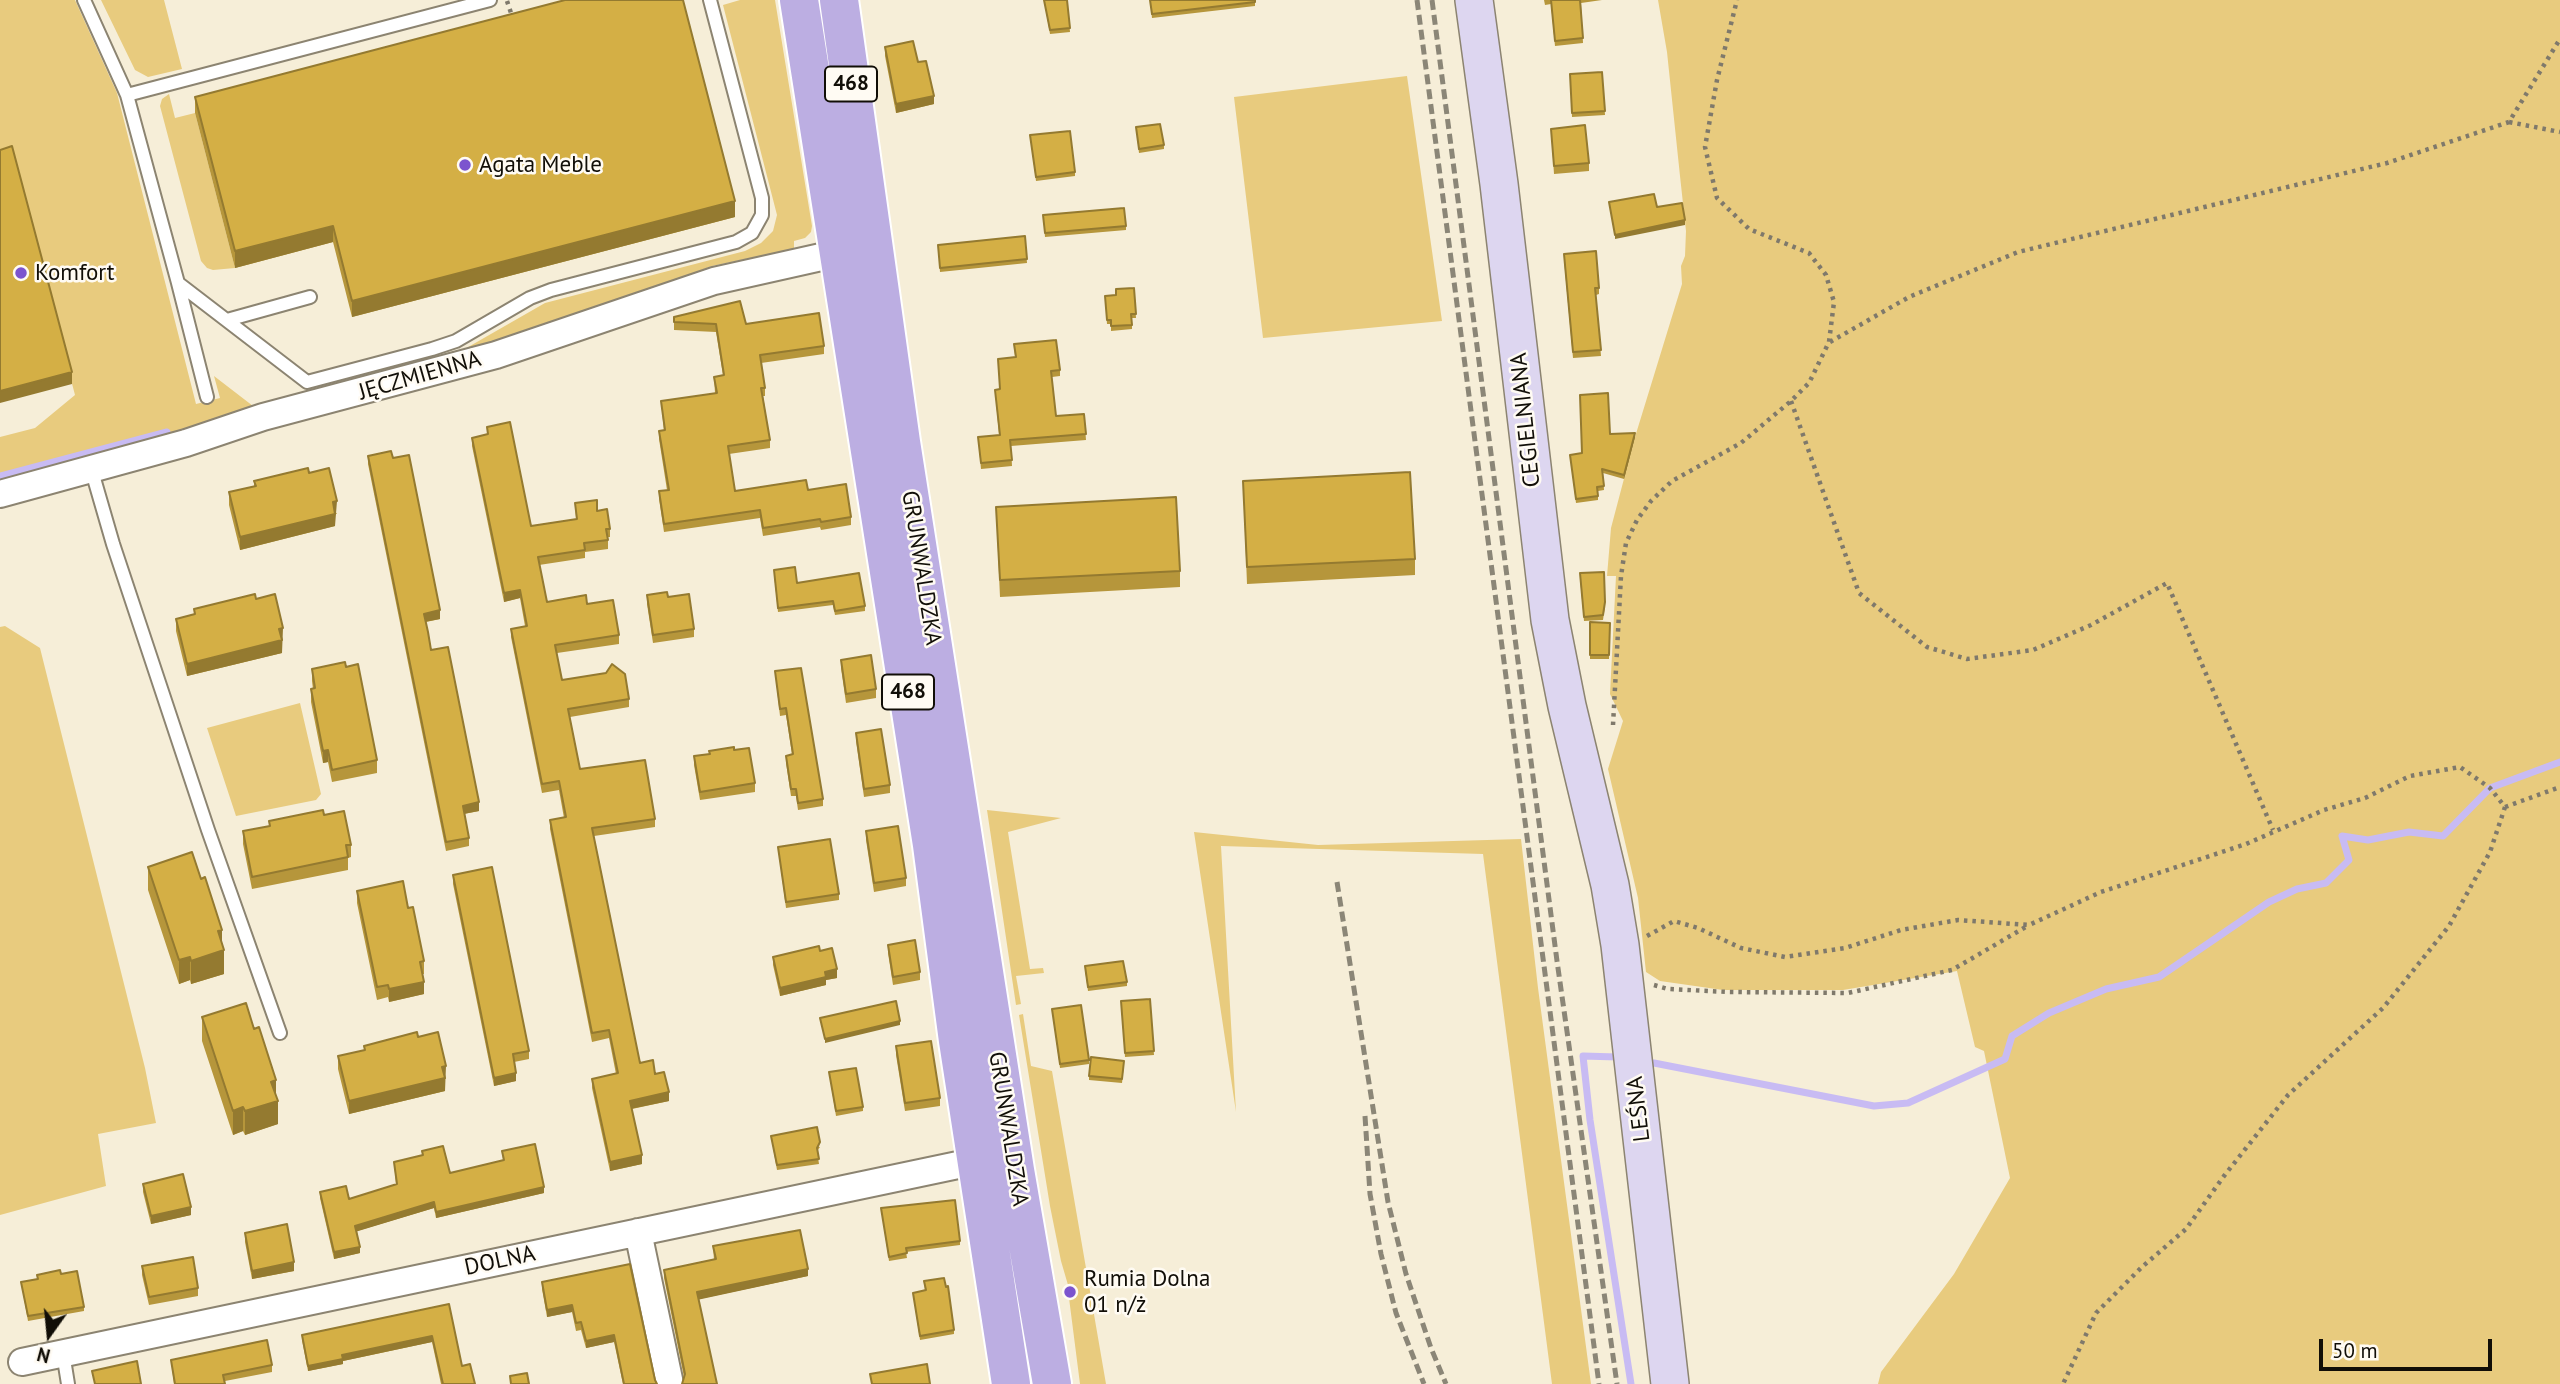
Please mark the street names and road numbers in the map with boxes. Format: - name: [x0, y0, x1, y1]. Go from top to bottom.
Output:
- road number: 468: [825, 66, 877, 102]
- street label: JĘCZMIENNA: [356, 345, 484, 407]
- street label: CEGIELNIANA: [1505, 351, 1547, 489]
- street label: GRUNWALDZKA: [895, 489, 947, 647]
- road number: 468: [882, 674, 934, 710]
- street label: GRUNWALDZKA: [982, 1050, 1034, 1208]
- street label: LEŚNA: [1621, 1075, 1657, 1143]
- street label: DOLNA: [462, 1240, 538, 1282]

